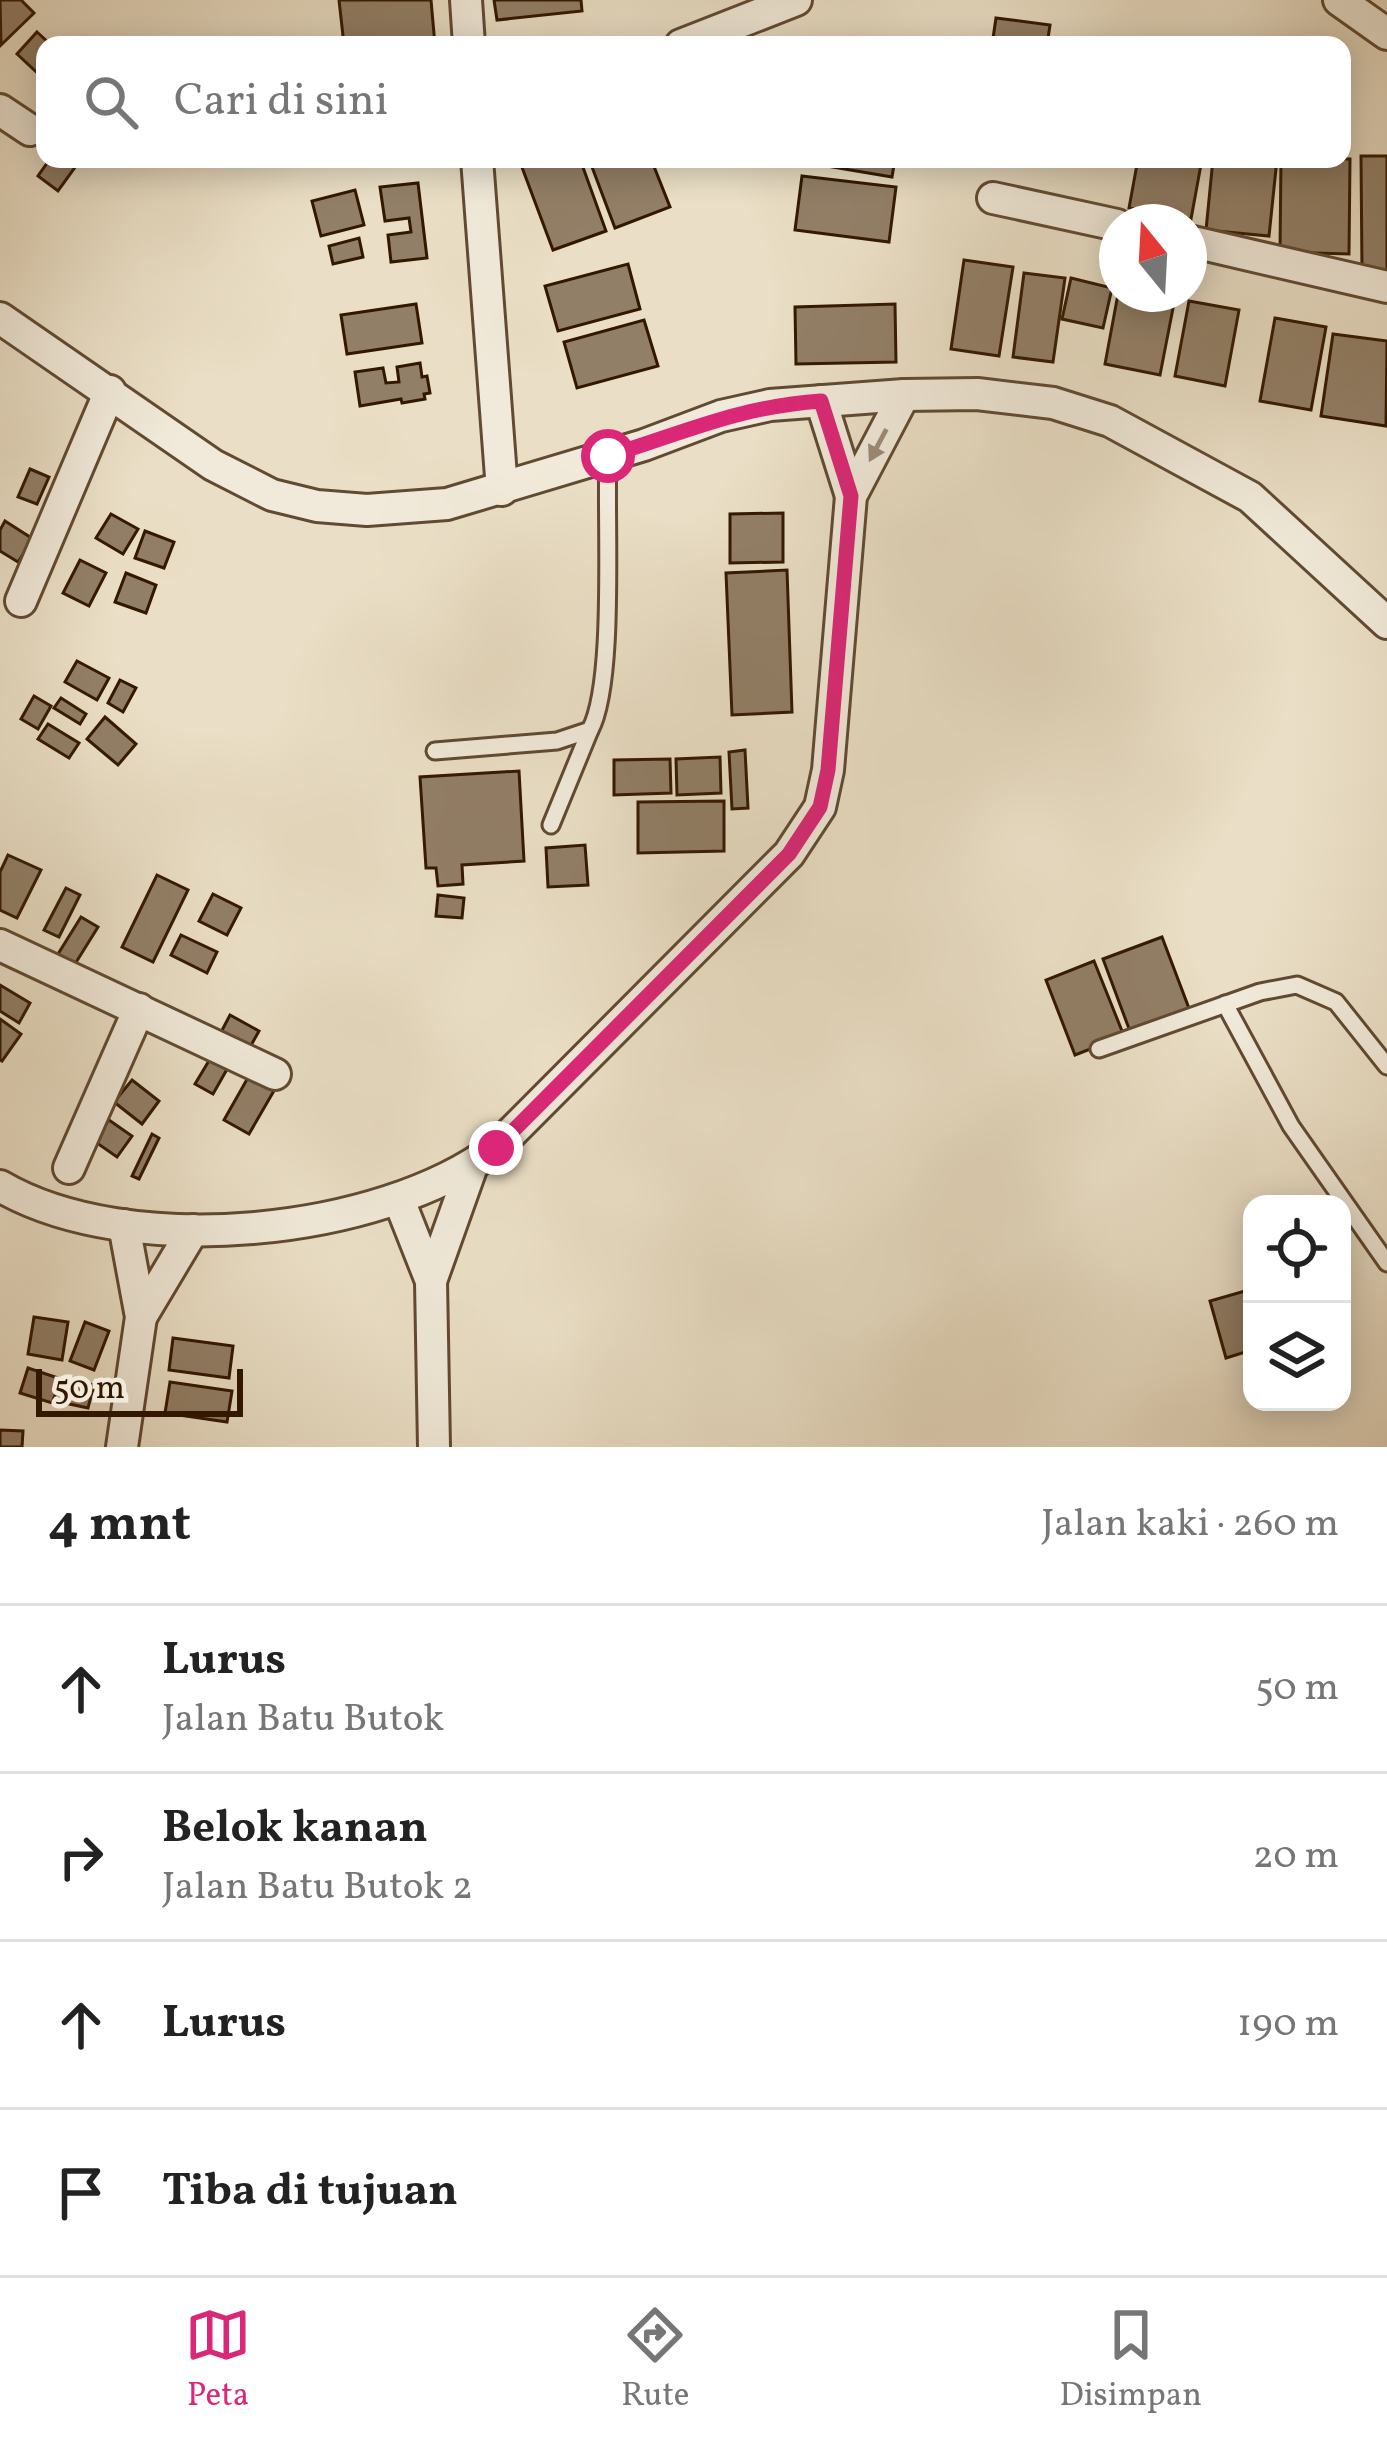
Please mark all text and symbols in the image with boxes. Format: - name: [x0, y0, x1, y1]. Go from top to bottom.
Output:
- search box: [36, 36, 1351, 168]
- icon: search: [78, 69, 144, 135]
- text: Cari di sini: [174, 71, 388, 134]
- north arrow: [1099, 204, 1207, 312]
- one-way arrow: [868, 428, 888, 463]
- route start: [581, 429, 635, 483]
- route end: [469, 1121, 523, 1175]
- map controls: [1243, 1195, 1351, 1411]
- button: locate: [1243, 1195, 1351, 1303]
- button: layers: [1243, 1303, 1351, 1411]
- scale bar: [36, 1363, 243, 1416]
- text: 50 m: [54, 1367, 125, 1413]
- text: 4 mnt: [48, 1490, 191, 1561]
- text: Jalan kaki · 260 m: [1041, 1498, 1339, 1552]
- text: Lurus: [162, 1630, 286, 1693]
- icon: ahead: [48, 1656, 114, 1722]
- text: 50 m: [1255, 1662, 1339, 1716]
- text: Jalan Batu Butok: [162, 1693, 444, 1747]
- text: Belok kanan: [162, 1798, 428, 1861]
- icon: right: [48, 1824, 114, 1890]
- text: 20 m: [1253, 1830, 1339, 1884]
- text: Jalan Batu Butok 2: [162, 1861, 473, 1915]
- icon: ahead: [48, 1992, 114, 2058]
- text: Lurus: [162, 1993, 286, 2056]
- text: 190 m: [1237, 1998, 1339, 2052]
- icon: arrive: [48, 2160, 114, 2226]
- text: Tiba di tujuan: [162, 2161, 458, 2224]
- tab: Peta: [185, 2302, 251, 2420]
- tab: Rute: [621, 2302, 689, 2420]
- tab: Disimpan: [1060, 2302, 1202, 2420]

